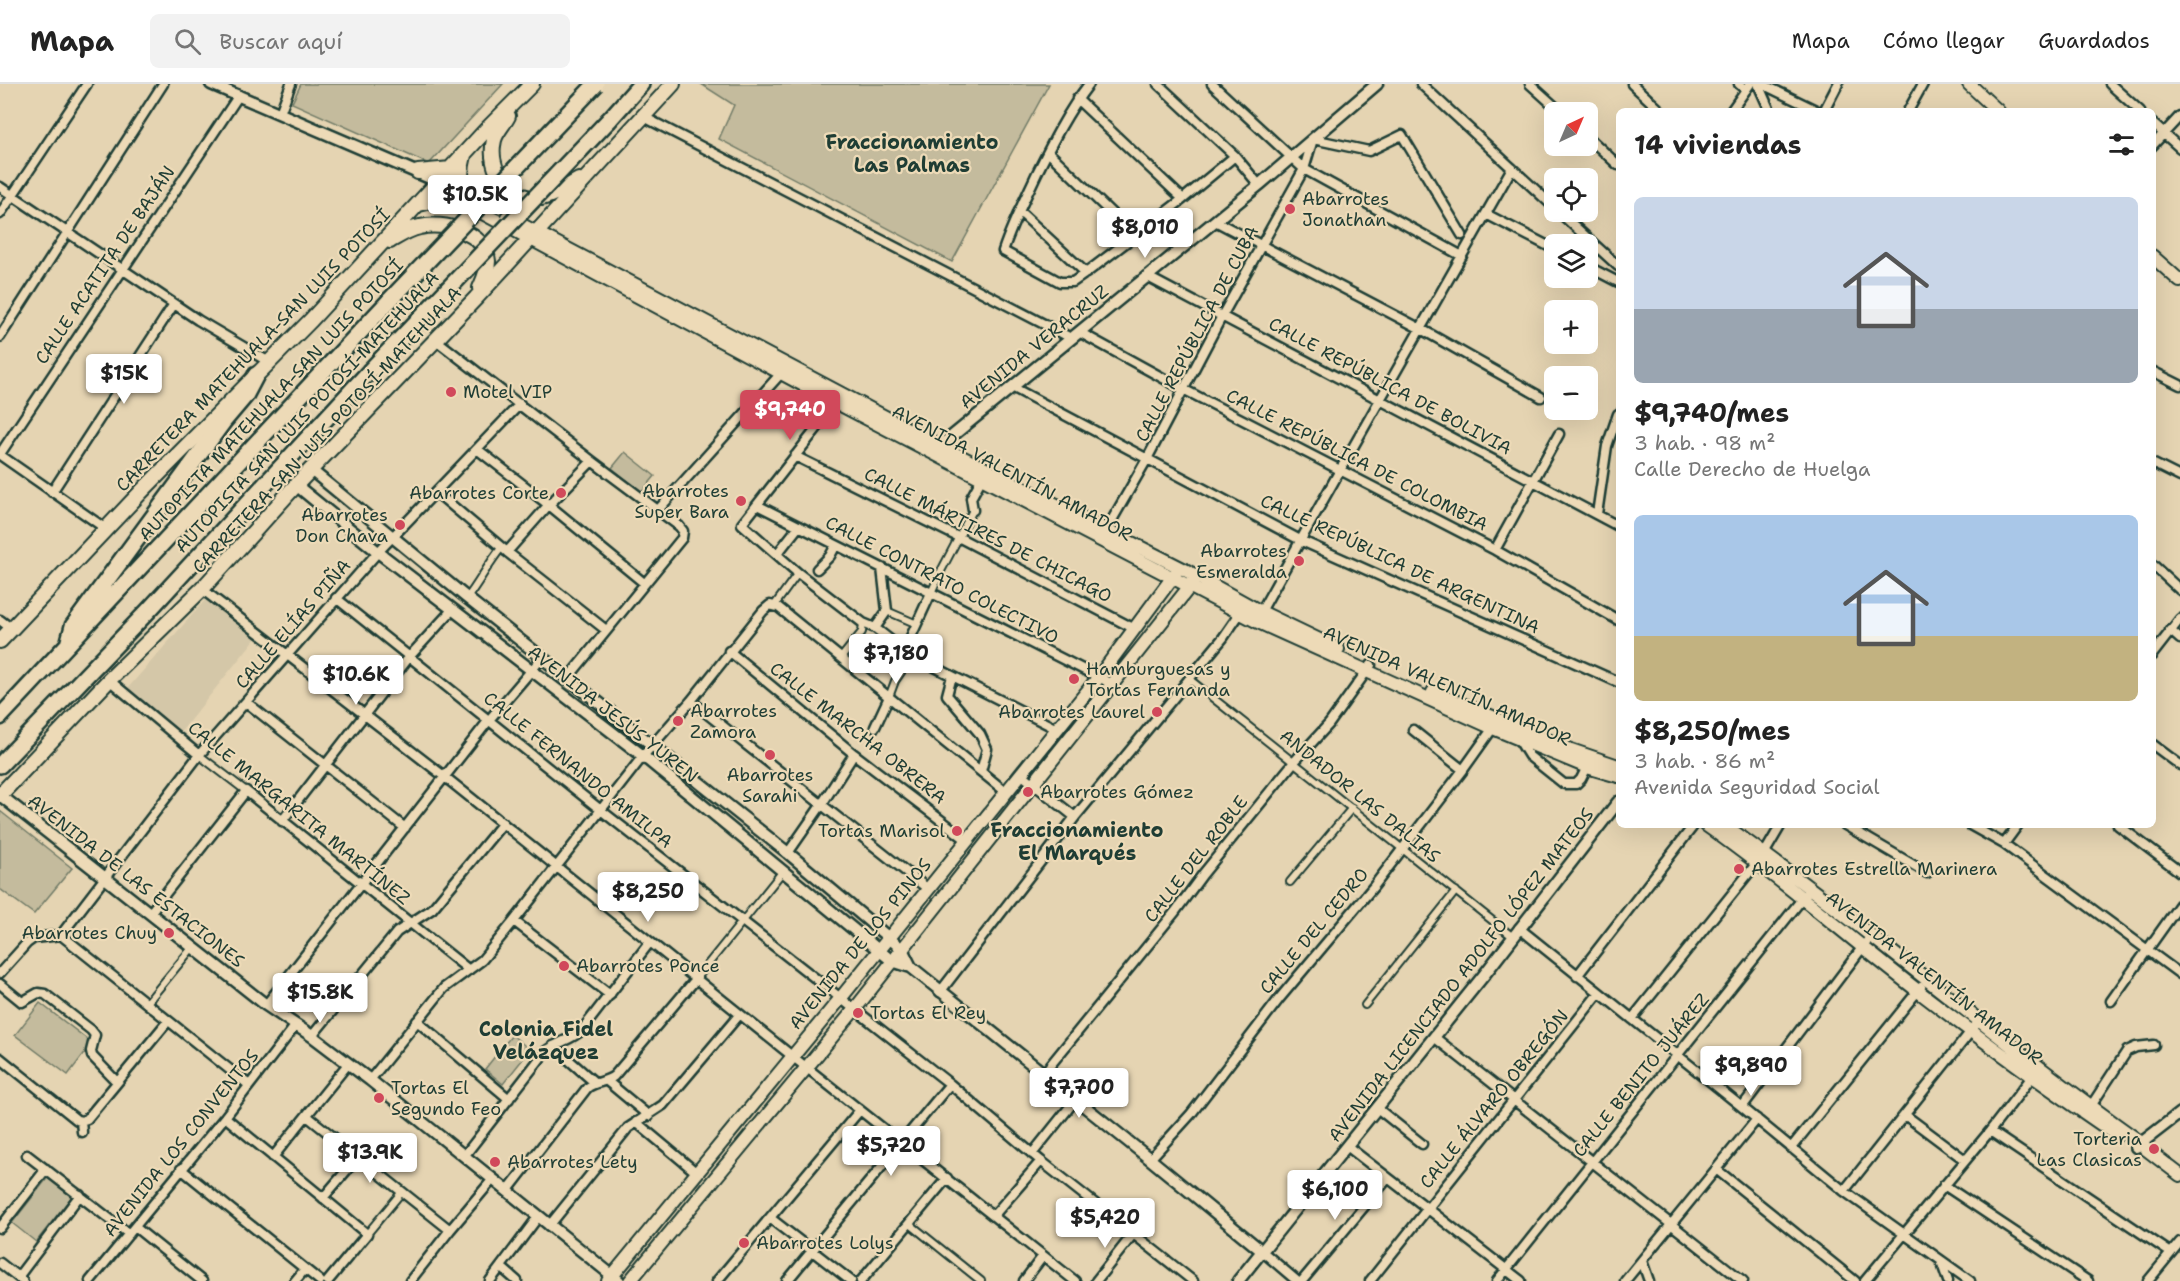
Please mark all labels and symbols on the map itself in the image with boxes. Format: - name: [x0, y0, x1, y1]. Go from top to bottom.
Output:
- north arrow: [1544, 102, 1598, 156]
- district label: Fraccionamiento Las Palmas: [825, 129, 999, 178]
- street label: CALLE ACATITA DE BAJÁN: [29, 161, 181, 369]
- pin: $10.5K: [426, 175, 524, 226]
- place label: Abarrotes Jonathan: [1302, 187, 1389, 232]
- marker: Abarrotes Jonathan: [1283, 202, 1297, 216]
- street label: CARRETERA MATEHUALA-SAN LUIS POTOSÍ: [111, 203, 395, 497]
- pin: $8,010: [1096, 208, 1194, 259]
- street label: CALLE REPÚBLICA DE CUBA: [1130, 222, 1264, 446]
- street label: AUTOPISTA MATEHUALA-SAN LUIS POTOSÍ: [133, 254, 409, 546]
- street label: AUTOPISTA SAN LUIS POTOSÍ-MATEHUALA: [170, 266, 444, 558]
- street label: AVENIDA VERACRUZ: [955, 279, 1113, 414]
- street label: CARRETERA SAN LUIS POTOSÍ-MATEHUALA: [187, 281, 467, 579]
- street label: CALLE REPÚBLICA DE BOLIVIA: [1264, 312, 1516, 460]
- pin: $15K: [88, 354, 160, 405]
- place label: Motel VIP: [463, 380, 552, 404]
- street label: CALLE REPÚBLICA DE COLOMBIA: [1222, 383, 1492, 537]
- marker: Motel VIP: [444, 385, 458, 399]
- pin: $9,740: [741, 390, 839, 441]
- street label: AVENIDA VALENTÍN AMADOR: [888, 399, 1136, 547]
- street label: CALLE MÁRTIRES DE CHICAGO: [860, 462, 1116, 608]
- place label: Abarrotes Super Bara: [635, 479, 729, 524]
- place label: Abarrotes Corte: [409, 481, 549, 505]
- marker: Abarrotes Corte: [554, 486, 568, 500]
- street label: CALLE REPÚBLICA DE ARGENTINA: [1257, 489, 1543, 639]
- marker: Abarrotes Super Bara: [734, 494, 748, 508]
- place label: Abarrotes Don Chava: [295, 503, 388, 548]
- street label: CALLE CONTRATO COLECTIVO: [821, 511, 1063, 649]
- marker: Abarrotes Don Chava: [393, 518, 407, 532]
- place label: Abarrotes Esmeralda: [1196, 539, 1287, 584]
- street label: CALLE ELÍAS PIÑA: [230, 554, 356, 694]
- marker: Abarrotes Esmeralda: [1292, 554, 1306, 568]
- street label: AVENIDA VALENTÍN AMADOR: [1319, 620, 1575, 752]
- pin: $7,180: [847, 634, 945, 685]
- street label: AVENIDA JESÚS YUREN: [523, 640, 703, 788]
- pin: $10.6K: [307, 655, 405, 706]
- street label: CALLE MARCHA OBRERA: [765, 657, 951, 809]
- place label: Hamburguesas y Tortas Fernanda: [1086, 657, 1231, 702]
- marker: Hamburguesas y Tortas Fernanda: [1067, 672, 1081, 686]
- street label: CALLE FERNANDO AMILPA: [479, 686, 677, 854]
- place label: Abarrotes Zamora: [690, 699, 777, 744]
- place label: Abarrotes Laurel: [998, 700, 1146, 724]
- marker: Abarrotes Laurel: [1150, 705, 1164, 719]
- marker: Abarrotes Zamora: [671, 714, 685, 728]
- street label: CALLE MARGARITA MARTÍNEZ: [183, 716, 415, 910]
- street label: ANDADOR LAS DALIAS: [1275, 724, 1445, 868]
- marker: Abarrotes Sarahi: [763, 748, 777, 762]
- place label: Abarrotes Sarahi: [726, 763, 814, 808]
- place label: Abarrotes Gómez: [1040, 780, 1194, 804]
- marker: Abarrotes Gómez: [1021, 785, 1035, 799]
- street label: AVENIDA DE LAS ESTACIONES: [23, 789, 249, 973]
- street label: CALLE DEL ROBLE: [1139, 791, 1253, 927]
- street label: AVENIDA LICENCIADO ADOLFO LÓPEZ MATEOS: [1323, 803, 1599, 1147]
- district label: Fraccionamiento El Marqués: [990, 817, 1164, 866]
- place label: Tortas Marisol: [818, 819, 946, 843]
- marker: Tortas Marisol: [950, 824, 964, 838]
- street label: AVENIDA DE LOS PINOS: [783, 853, 937, 1035]
- place label: Abarrotes Estrella Marinera: [1751, 857, 1997, 881]
- marker: Abarrotes Estrella Marinera: [1732, 862, 1746, 876]
- street label: CALLE DEL CEDRO: [1254, 863, 1374, 999]
- pin: $8,250: [599, 872, 697, 923]
- street label: AVENIDA VALENTÍN AMADOR: [1821, 886, 2047, 1070]
- place label: Abarrotes Chuy: [21, 921, 157, 945]
- marker: Abarrotes Chuy: [162, 926, 176, 940]
- place label: Abarrotes Ponce: [576, 954, 720, 978]
- marker: Abarrotes Ponce: [557, 959, 571, 973]
- pin: $15.8K: [271, 973, 369, 1024]
- street label: CALLE BENITO JUÁREZ: [1567, 988, 1715, 1162]
- place label: Tortas El Rey: [870, 1001, 986, 1025]
- street label: CALLE ÁLVARO OBREGÓN: [1414, 1005, 1574, 1193]
- marker: Tortas El Rey: [851, 1006, 865, 1020]
- district label: Colonia Fidel Velázquez: [479, 1016, 613, 1065]
- street label: AVENIDA LOS CONVENTOS: [98, 1044, 264, 1242]
- pin: $9,890: [1702, 1046, 1800, 1097]
- pin: $7,700: [1030, 1068, 1128, 1119]
- place label: Tortas El Segundo Feo: [391, 1076, 501, 1121]
- marker: Tortas El Segundo Feo: [372, 1091, 386, 1105]
- pin: $5,720: [842, 1126, 940, 1177]
- place label: Torteria Las Clasicas: [2036, 1127, 2142, 1172]
- pin: $13.9K: [321, 1133, 419, 1184]
- marker: Torteria Las Clasicas: [2147, 1142, 2161, 1156]
- place label: Abarrotes Lety: [507, 1150, 638, 1174]
- marker: Abarrotes Lety: [488, 1155, 502, 1169]
- pin: $6,100: [1286, 1170, 1384, 1221]
- pin: $5,420: [1056, 1198, 1154, 1249]
- place label: Abarrotes Lolys: [756, 1231, 894, 1255]
- marker: Abarrotes Lolys: [737, 1236, 751, 1250]

